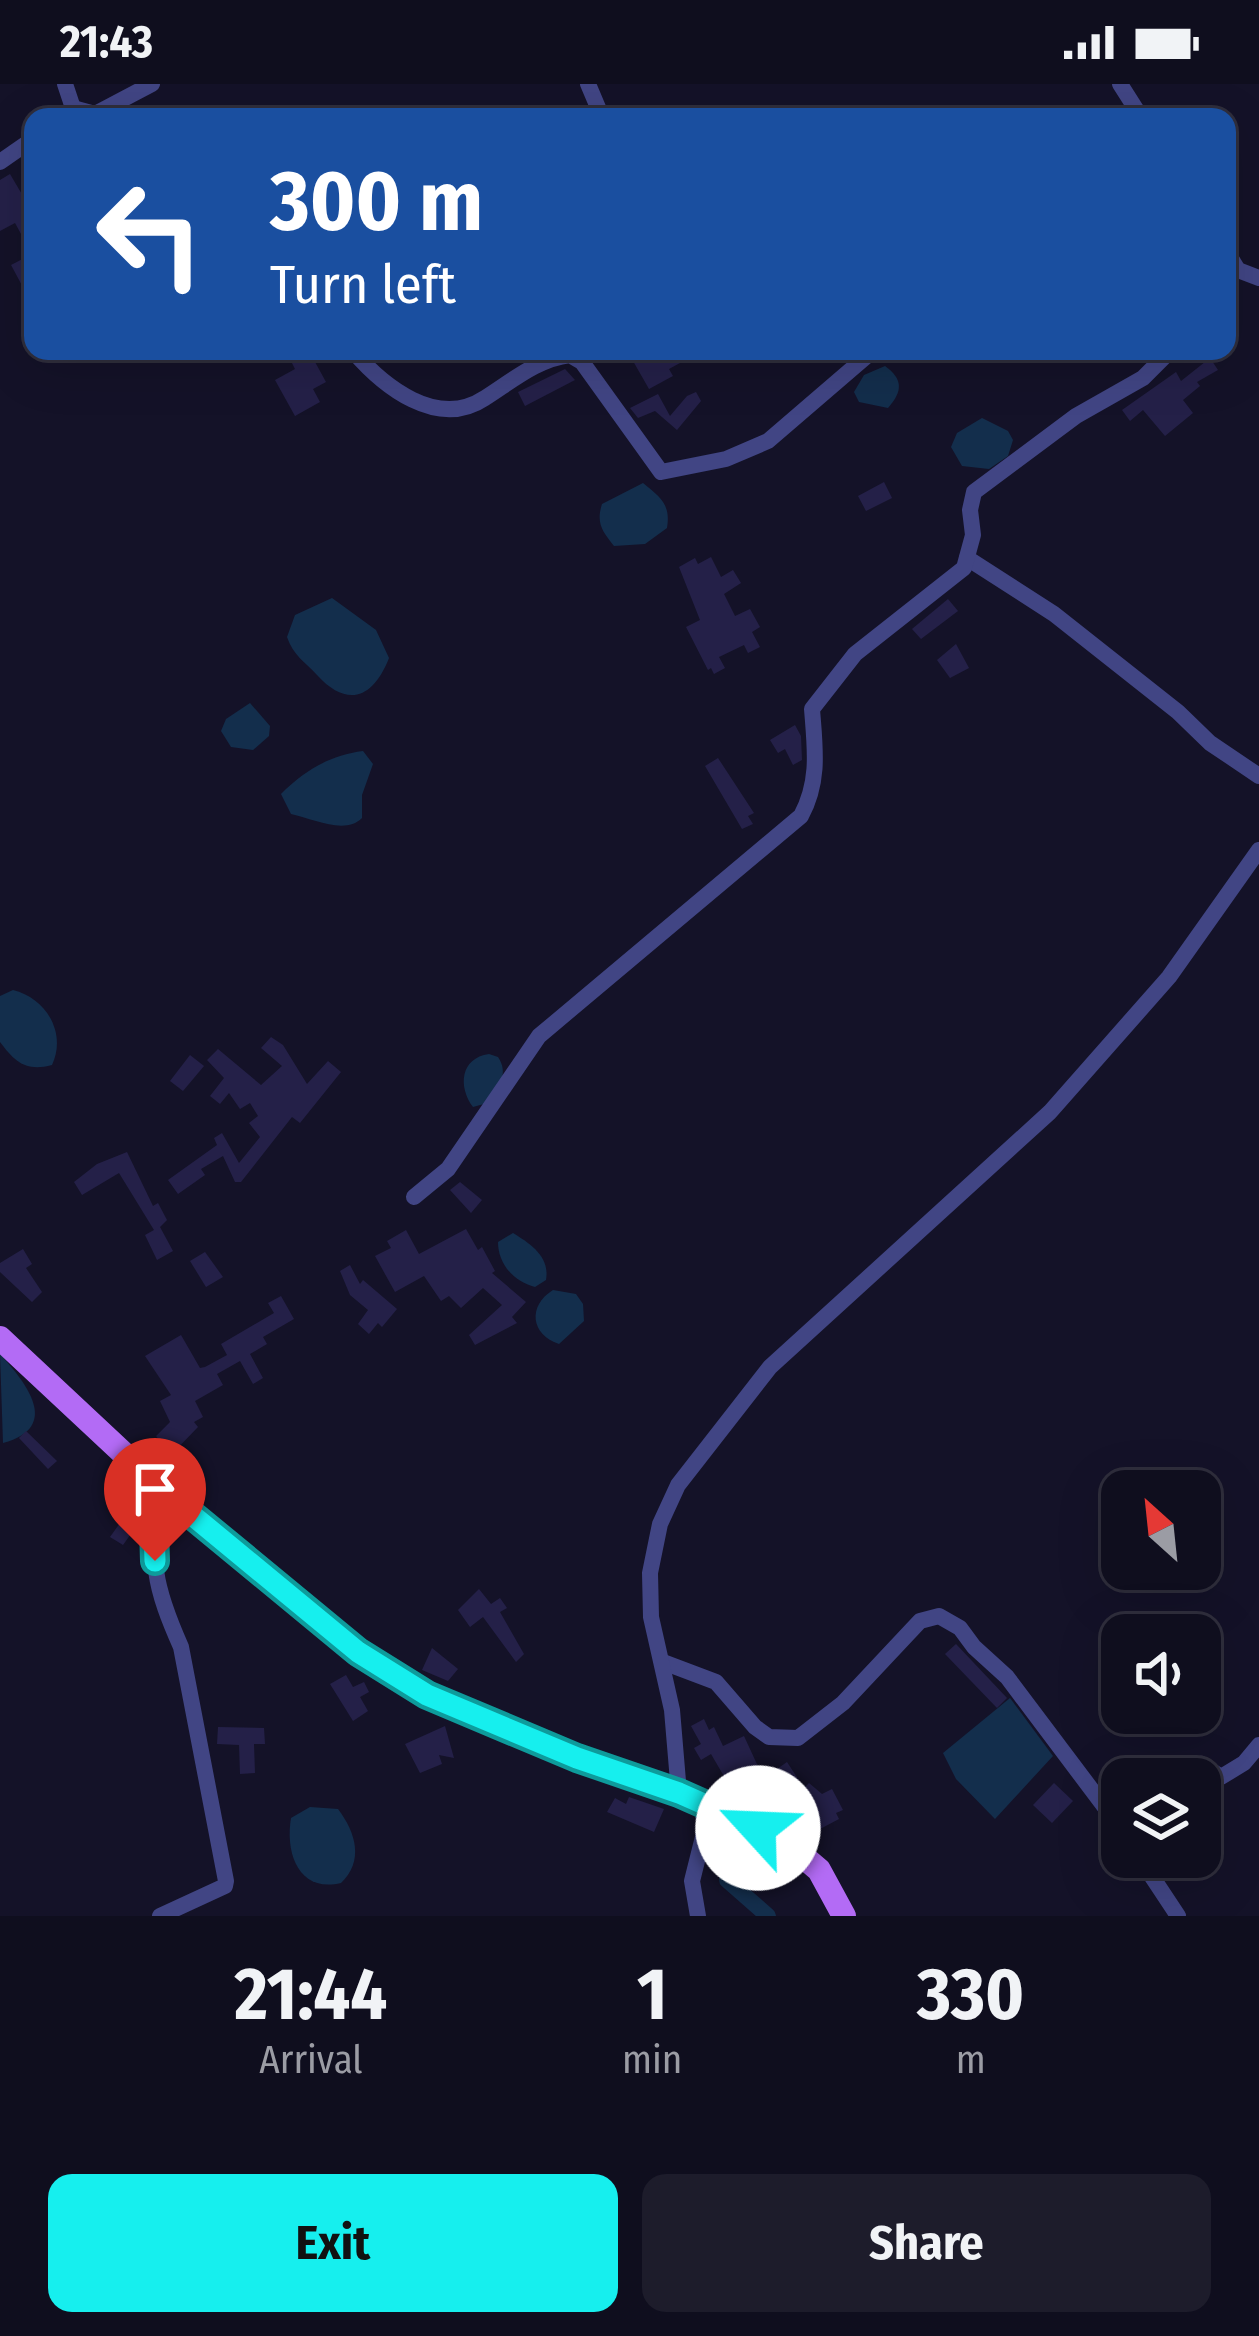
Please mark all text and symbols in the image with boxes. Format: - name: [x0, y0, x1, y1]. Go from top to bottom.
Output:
- text: 21:43: [60, 15, 153, 69]
- text: 300 m: [270, 151, 483, 252]
- icon: left: [72, 156, 228, 312]
- text: Turn left: [270, 253, 456, 317]
- pin: [104, 1438, 206, 1561]
- icon: arrive: [122, 1456, 188, 1522]
- north arrow: [1101, 1470, 1221, 1590]
- map controls: [1101, 1470, 1221, 1878]
- button: sound: [1101, 1614, 1221, 1734]
- button: layers: [1101, 1758, 1221, 1878]
- position arrow: [695, 1765, 821, 1891]
- text: 21:44: [235, 1952, 387, 2038]
- text: 1: [637, 1952, 667, 2038]
- text: 330: [917, 1952, 1024, 2038]
- text: Arrival: [259, 2037, 363, 2083]
- text: min: [622, 2037, 682, 2083]
- text: m: [956, 2037, 986, 2083]
- button: Exit: [48, 2174, 618, 2312]
- button: Share: [642, 2174, 1211, 2312]

